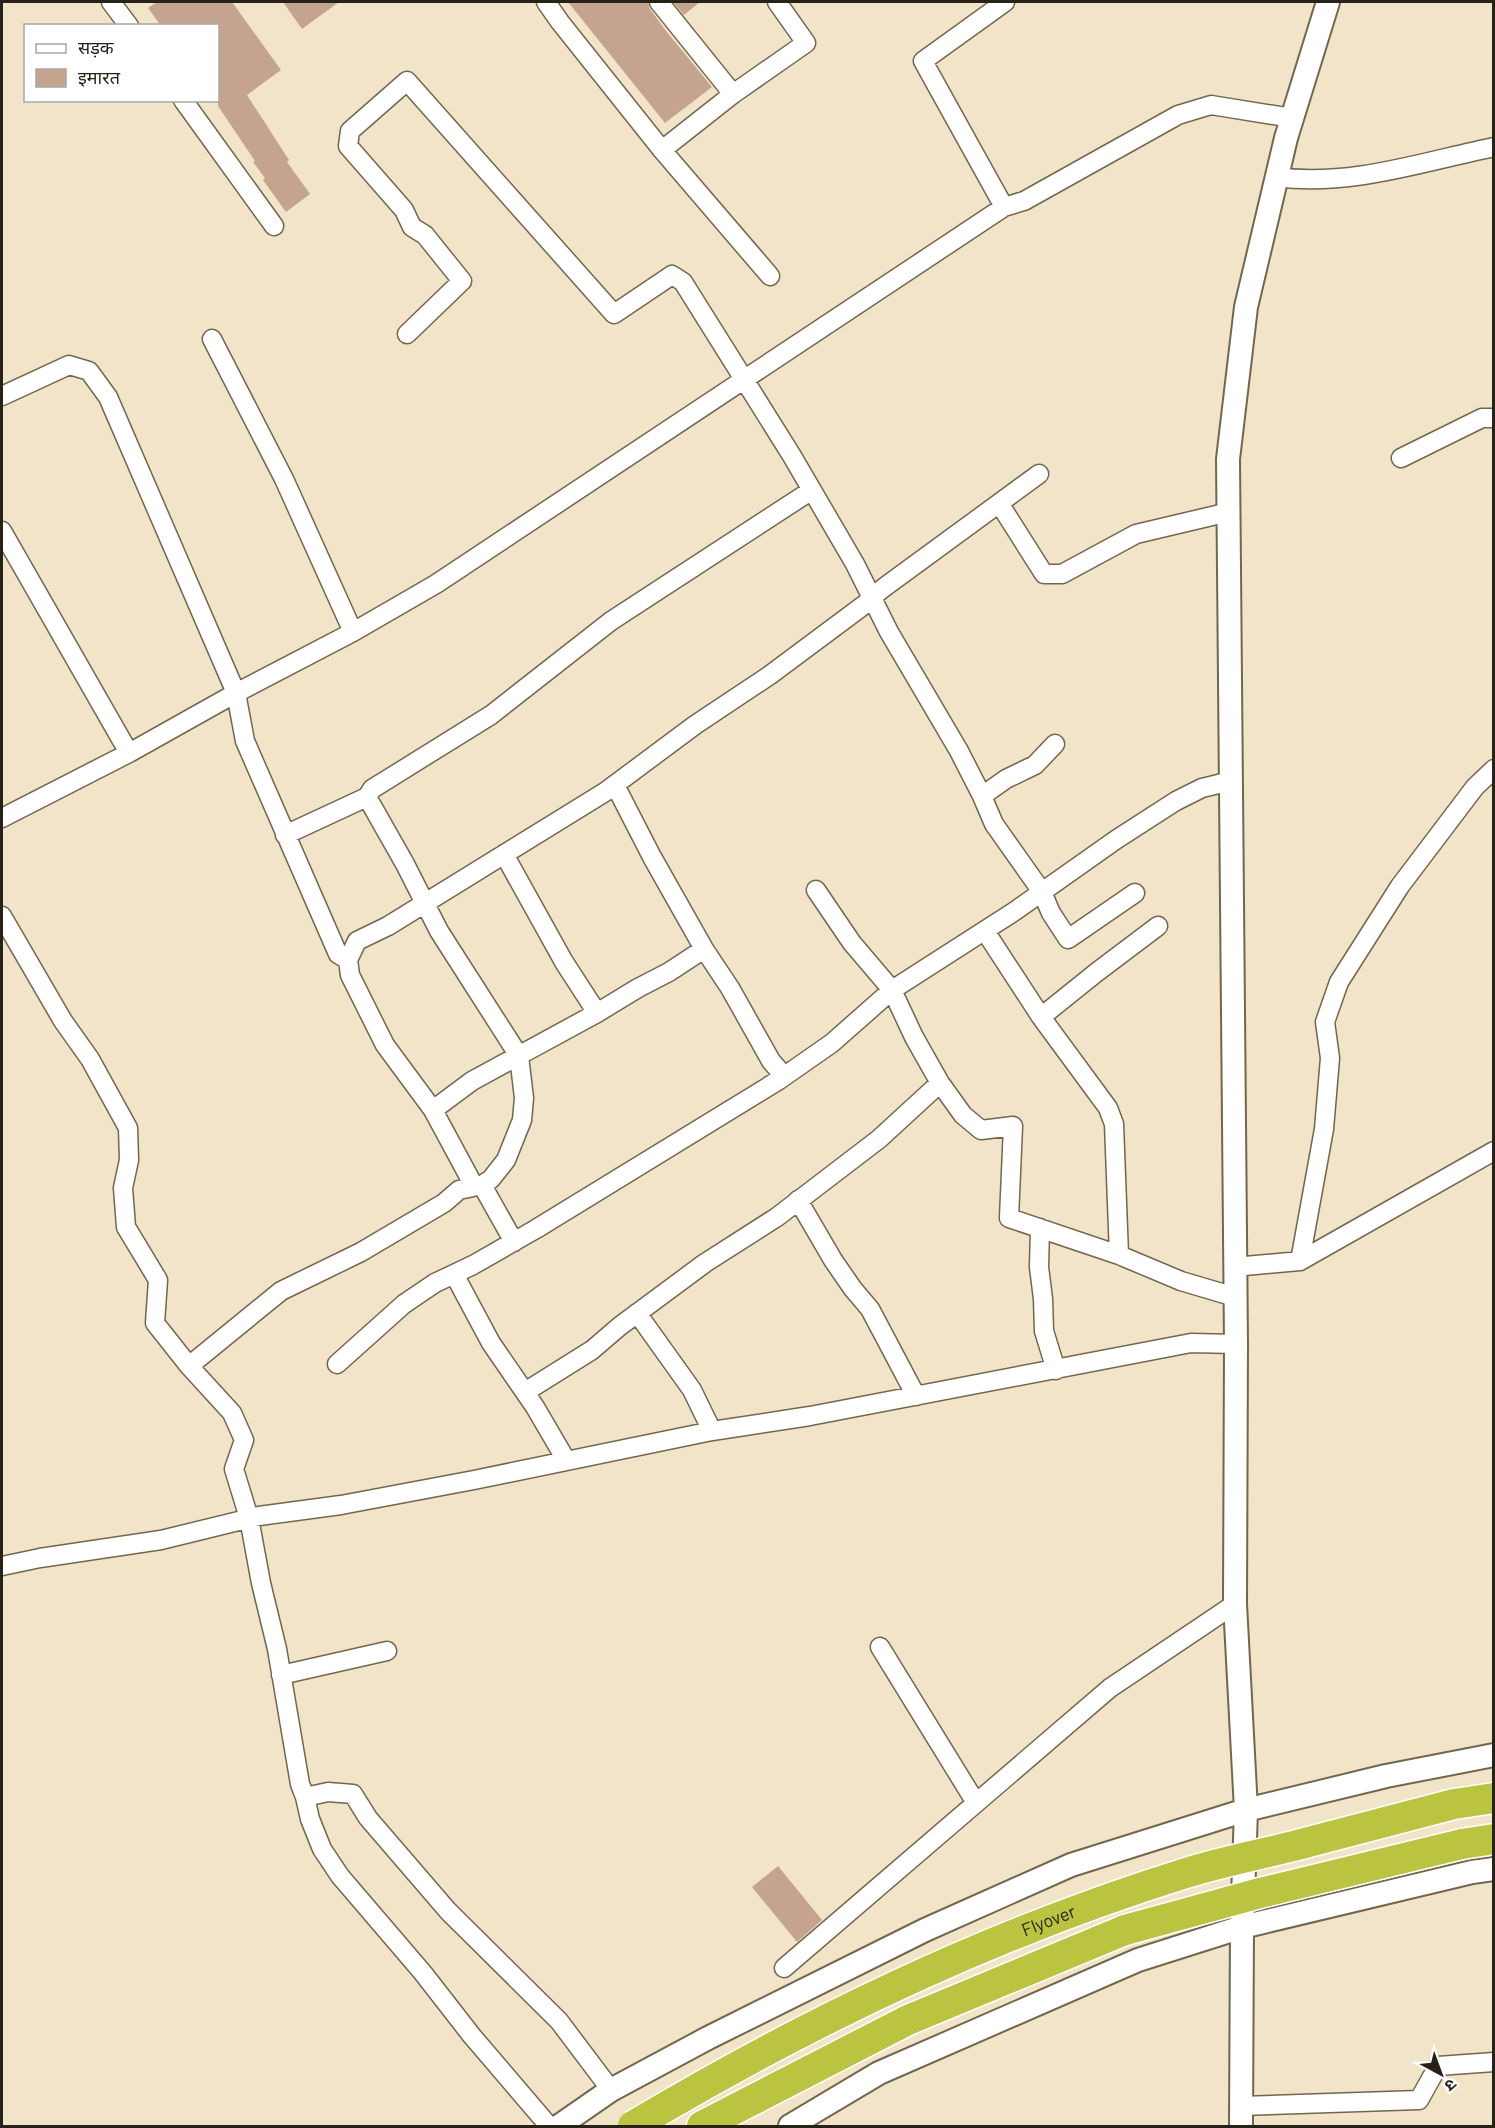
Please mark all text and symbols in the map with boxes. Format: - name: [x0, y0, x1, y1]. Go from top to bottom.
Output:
- legend: [24, 24, 219, 102]
- text: सड़क: [78, 36, 115, 58]
- text: इमारत: [78, 66, 121, 88]
- street label: Flyover: [1018, 1900, 1079, 1940]
- north arrow: [1411, 2044, 1471, 2104]
- text: उ: [1441, 2075, 1461, 2096]

